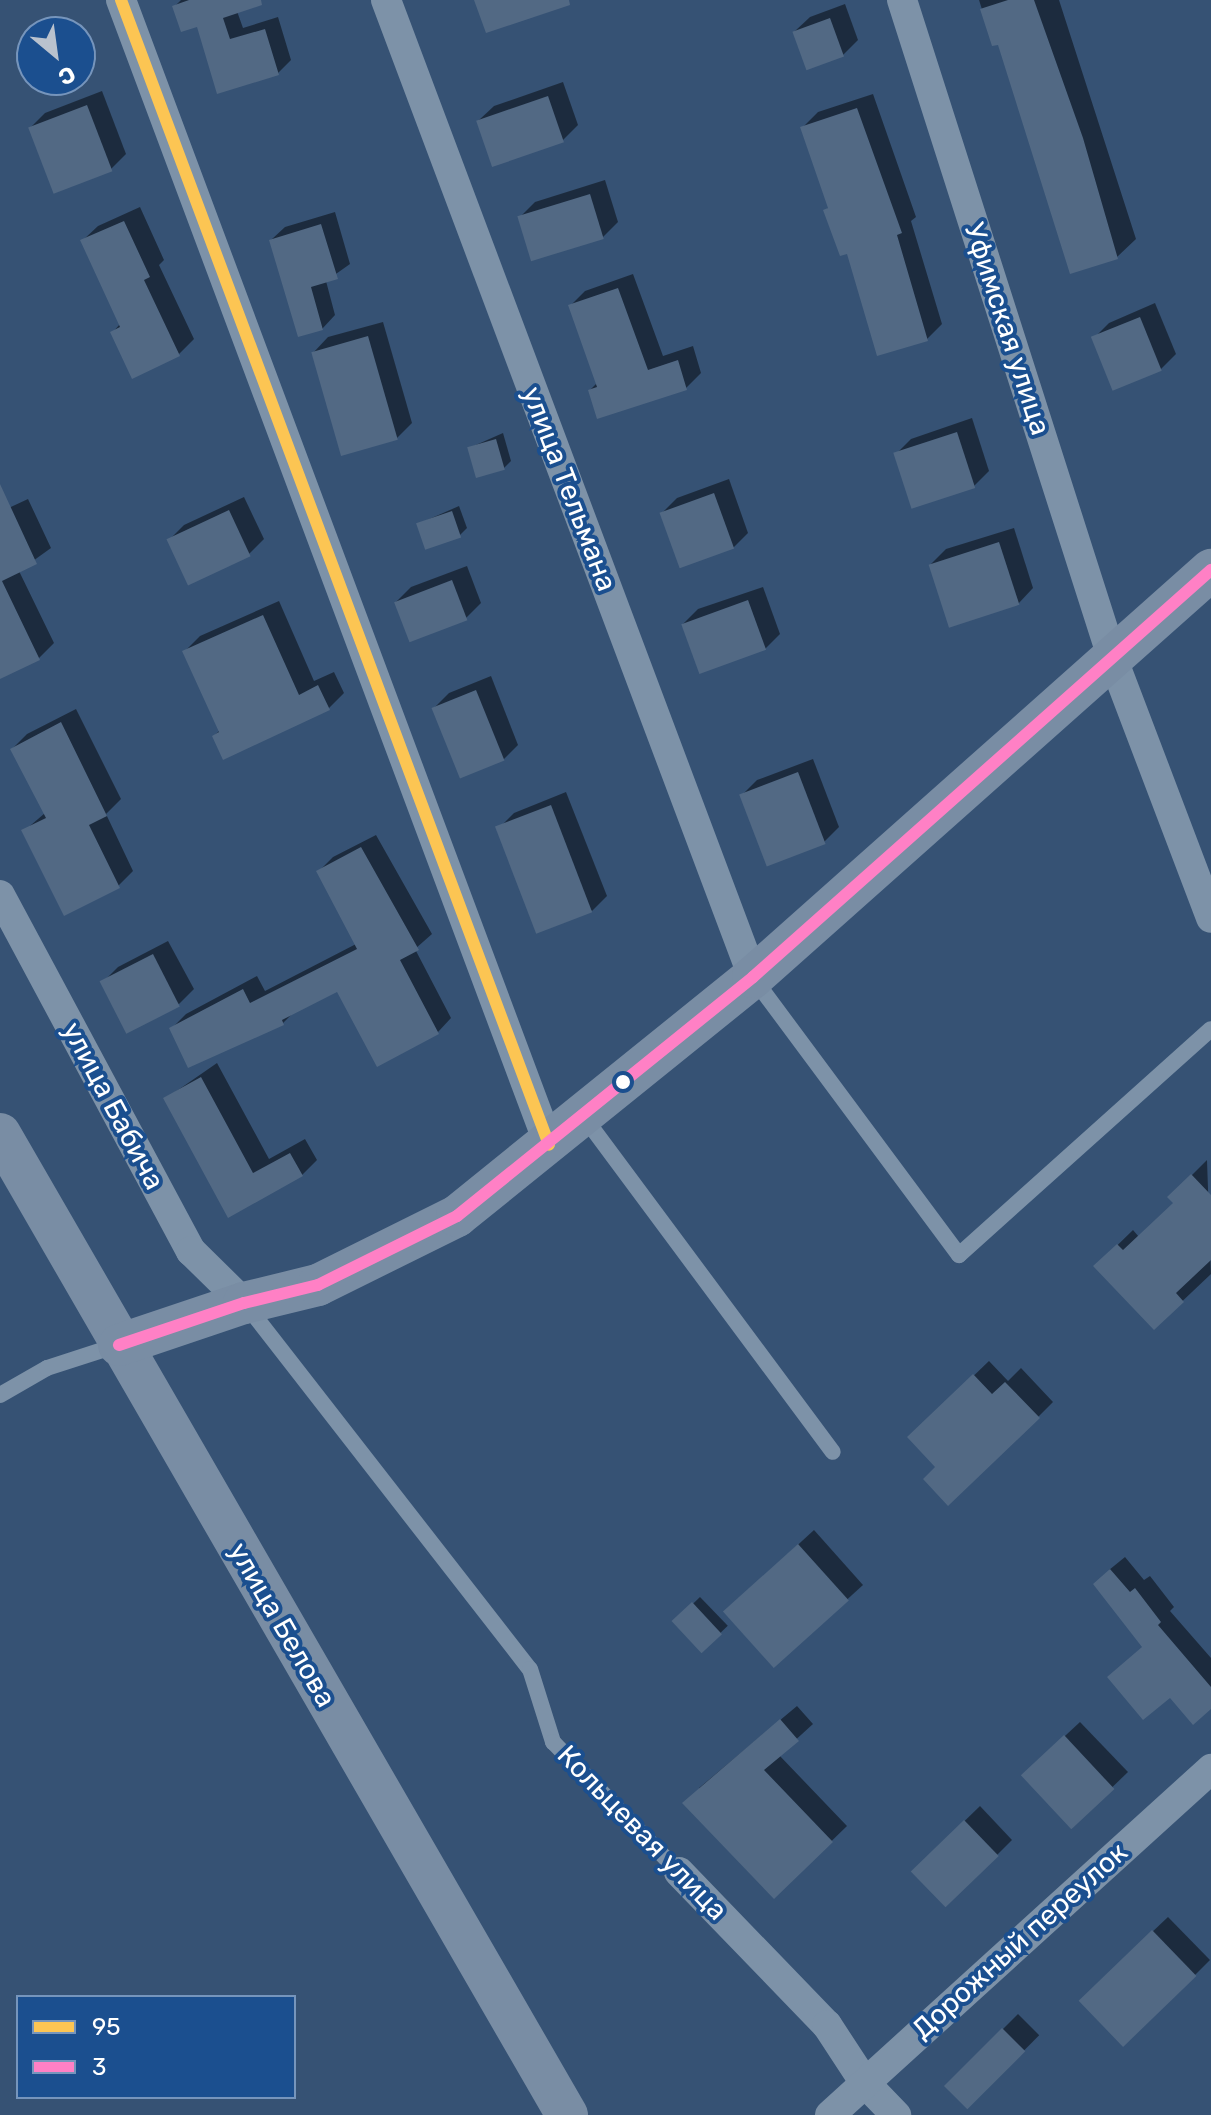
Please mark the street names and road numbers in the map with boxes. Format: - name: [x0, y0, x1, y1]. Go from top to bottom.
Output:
- street label: Уфимская улица: [957, 219, 1057, 439]
- street label: улица Тельмана: [515, 382, 623, 596]
- street label: улица Бабича: [55, 1016, 171, 1196]
- street label: улица Белова: [221, 1537, 343, 1713]
- street label: Кольцевая улица: [550, 1739, 734, 1927]
- street label: Дорожный переулок: [906, 1836, 1134, 2046]

